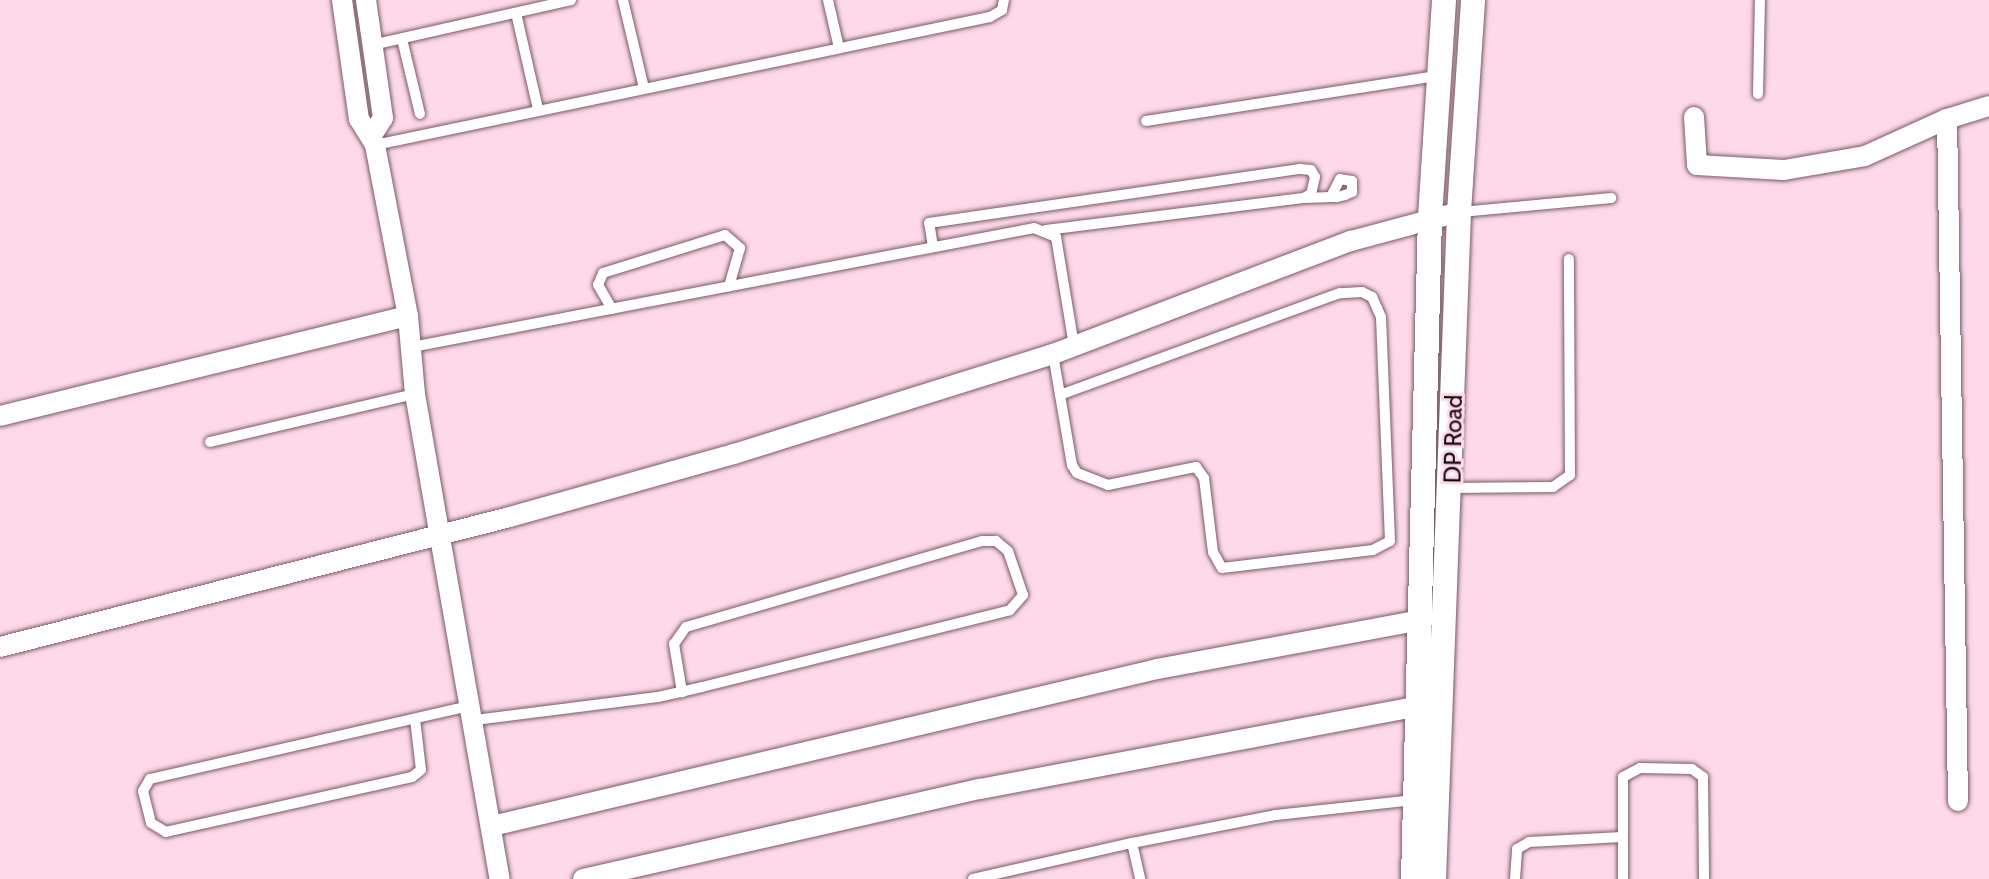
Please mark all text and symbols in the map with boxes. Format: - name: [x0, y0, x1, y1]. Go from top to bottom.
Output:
- street label: DP Road: [1438, 394, 1468, 484]

